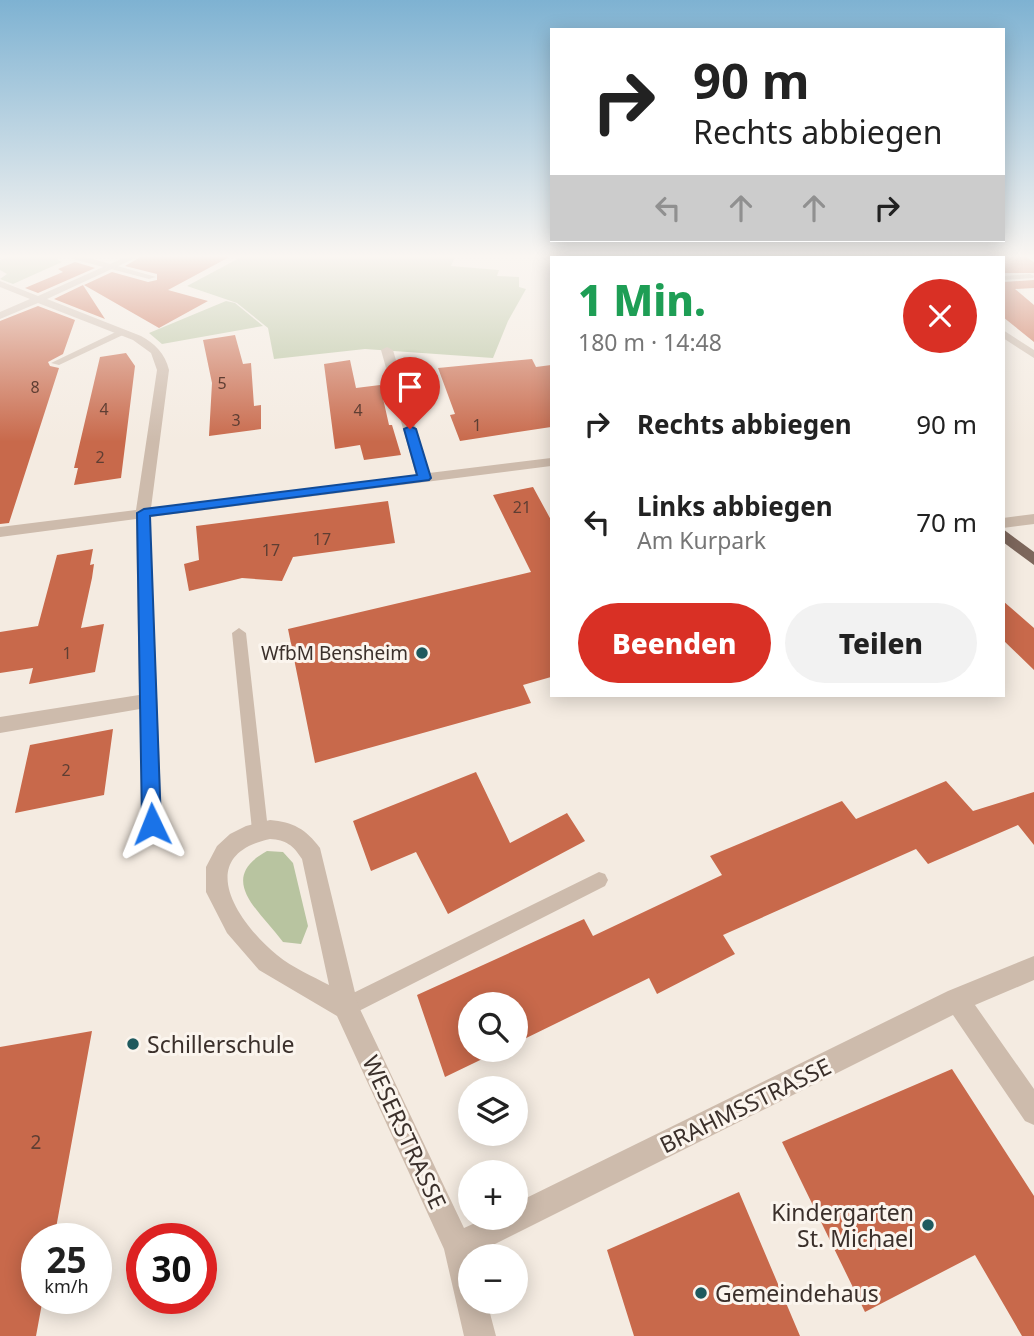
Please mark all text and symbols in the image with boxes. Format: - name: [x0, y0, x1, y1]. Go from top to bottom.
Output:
- text: 90 m: [693, 47, 810, 113]
- icon: right: [578, 56, 669, 147]
- text: Rechts abbiegen: [693, 110, 942, 153]
- icon: left: [649, 189, 687, 227]
- icon: ahead: [722, 189, 760, 227]
- icon: ahead: [795, 189, 833, 227]
- icon: right: [868, 189, 906, 227]
- text: 1 Min.: [578, 271, 706, 328]
- button: close: [903, 279, 977, 353]
- text: 180 m · 14:48: [578, 326, 722, 358]
- pin: [380, 357, 440, 429]
- icon: arrive: [391, 368, 429, 406]
- house number: 5: [217, 372, 227, 394]
- house number: 8: [30, 376, 40, 398]
- house number: 4: [99, 398, 109, 420]
- house number: 4: [353, 399, 363, 421]
- icon: right: [578, 405, 616, 443]
- text: Rechts abbiegen: [637, 406, 852, 442]
- text: 90 m: [916, 406, 977, 442]
- house number: 3: [231, 409, 241, 431]
- house number: 1: [472, 414, 482, 436]
- house number: 2: [95, 446, 105, 468]
- text: Links abbiegen: [637, 488, 833, 524]
- house number: 21: [513, 496, 531, 518]
- icon: left: [578, 503, 616, 541]
- text: 70 m: [916, 504, 977, 540]
- text: Am Kurpark: [637, 524, 766, 556]
- house number: 17: [313, 528, 331, 550]
- house number: 17: [262, 539, 280, 561]
- button: Beenden: [578, 603, 771, 683]
- button: Teilen: [785, 603, 977, 683]
- place label: WfbM Bensheim: [261, 640, 408, 666]
- house number: 1: [62, 642, 72, 664]
- marker: WfbM Bensheim: [414, 645, 430, 661]
- house number: 2: [61, 759, 71, 781]
- position arrow: [115, 787, 189, 861]
- map controls: [458, 992, 528, 1314]
- button: search: [458, 992, 528, 1062]
- place label: Schillerschule: [147, 1028, 295, 1060]
- marker: Schillerschule: [125, 1036, 141, 1052]
- street label: WESERSTRASSE: [355, 1050, 455, 1214]
- street label: BRAHMSSTRASSE: [654, 1050, 836, 1160]
- button: layers: [458, 1076, 528, 1146]
- house number: 2: [31, 1129, 41, 1155]
- button: +: [458, 1160, 528, 1230]
- place label: Kindergarten St. Michael: [771, 1196, 914, 1254]
- marker: Kindergarten St. Michael: [920, 1217, 936, 1233]
- speed limit sign: 30: [126, 1223, 217, 1314]
- text: 25: [46, 1236, 87, 1283]
- button: −: [458, 1244, 528, 1314]
- text: km/h: [44, 1274, 89, 1298]
- place label: Gemeindehaus: [715, 1277, 879, 1309]
- marker: Gemeindehaus: [693, 1285, 709, 1301]

